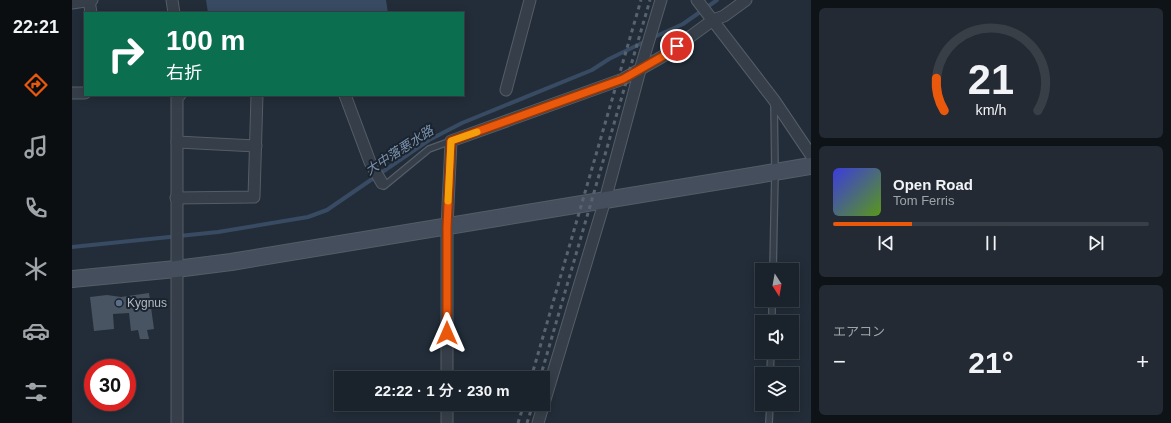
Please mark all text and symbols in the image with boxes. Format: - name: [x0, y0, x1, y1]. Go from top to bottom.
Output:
- text: 22:21: [13, 17, 59, 37]
- text: 100 m: [166, 25, 245, 56]
- icon: right: [100, 28, 152, 80]
- pin: [660, 29, 694, 63]
- icon: arrive: [666, 35, 688, 57]
- text: 21: [968, 56, 1014, 103]
- text: 右折: [166, 63, 202, 83]
- icon: directions: [22, 71, 50, 99]
- text: km/h: [976, 102, 1007, 118]
- water label: 大中落悪水路: [362, 122, 437, 178]
- icon: music: [22, 133, 50, 161]
- text: Open Road: [893, 176, 973, 193]
- text: Tom Ferris: [893, 193, 954, 208]
- icon: phone: [22, 194, 50, 222]
- icon: previous: [875, 232, 897, 254]
- icon: pause: [980, 232, 1002, 254]
- icon: next: [1085, 232, 1107, 254]
- icon: climate: [22, 255, 50, 283]
- north arrow: [755, 263, 799, 307]
- map controls: [755, 263, 799, 411]
- place label: Kygnus: [127, 296, 167, 310]
- marker: Kygnus: [114, 298, 124, 308]
- position arrow: [426, 312, 468, 354]
- button: sound: [755, 315, 799, 359]
- icon: car: [22, 317, 50, 345]
- text: エアコン: [833, 324, 885, 339]
- text: 21°: [968, 346, 1014, 379]
- text: −: [833, 349, 846, 374]
- text: +: [1136, 349, 1149, 374]
- speed limit sign: 30: [84, 359, 136, 411]
- button: layers: [755, 367, 799, 411]
- icon: filters: [22, 378, 50, 406]
- text: 22:22 · 1 分 · 230 m: [374, 382, 510, 399]

